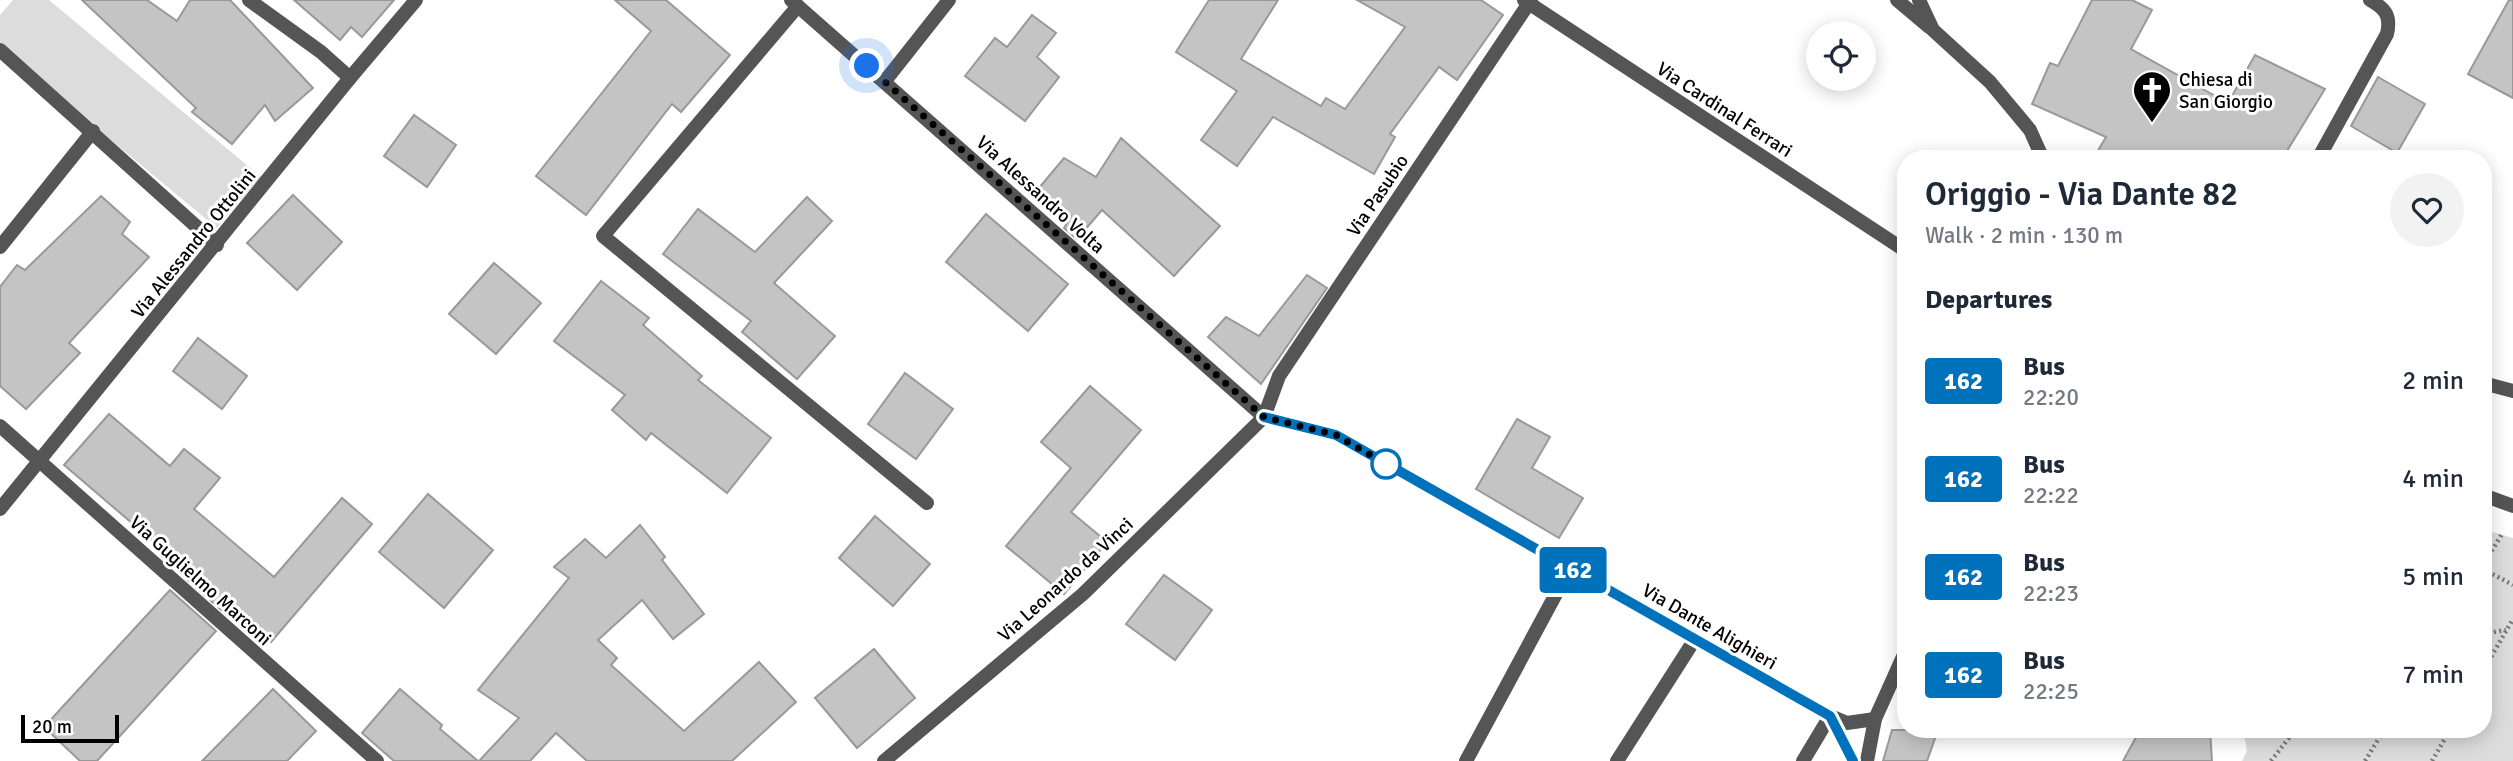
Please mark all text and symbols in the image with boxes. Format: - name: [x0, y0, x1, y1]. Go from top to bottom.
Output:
- map controls: [1806, 21, 1876, 91]
- button: locate: [1806, 21, 1876, 91]
- your location: [849, 48, 884, 83]
- street label: Via Cardinal Ferrari: [1652, 57, 1797, 163]
- place label: Chiesa di San Giorgio: [2179, 68, 2273, 114]
- church icon: Chiesa di San Giorgio: [2131, 69, 2173, 124]
- street label: Via Alessandro Volta: [971, 131, 1110, 259]
- street label: Via Pasubio: [1342, 150, 1414, 241]
- street label: Via Alessandro Ottolini: [126, 164, 261, 323]
- button: heart: [2390, 173, 2464, 247]
- text: Origgio - Via Dante 82: [1925, 174, 2238, 215]
- text: Walk · 2 min · 130 m: [1925, 221, 2123, 250]
- text: Departures: [1925, 284, 2052, 316]
- text: Bus: [2023, 351, 2065, 383]
- text: 2 min: [2402, 365, 2464, 397]
- text: 162: [1944, 366, 1983, 396]
- text: 22:20: [2023, 383, 2079, 412]
- unlabelled marker: [1371, 449, 1401, 479]
- text: Bus: [2023, 449, 2065, 481]
- text: 4 min: [2402, 463, 2464, 495]
- text: 162: [1944, 464, 1983, 494]
- text: 22:22: [2023, 481, 2079, 510]
- street label: Via Guglielmo Marconi: [124, 511, 276, 651]
- street label: Via Leonardo da Vinci: [993, 513, 1138, 647]
- line badge: 162: [1533, 547, 1613, 593]
- text: Bus: [2023, 547, 2065, 579]
- text: 162: [1554, 555, 1592, 585]
- text: 5 min: [2402, 561, 2464, 593]
- text: 162: [1944, 562, 1983, 592]
- street label: Via Dante Alighieri: [1638, 579, 1781, 675]
- text: 22:23: [2023, 579, 2079, 608]
- text: Bus: [2023, 645, 2065, 677]
- text: 7 min: [2402, 659, 2464, 691]
- text: 162: [1944, 660, 1983, 690]
- text: 22:25: [2023, 677, 2079, 706]
- scale bar: [21, 712, 119, 744]
- text: 20 m: [32, 715, 72, 739]

